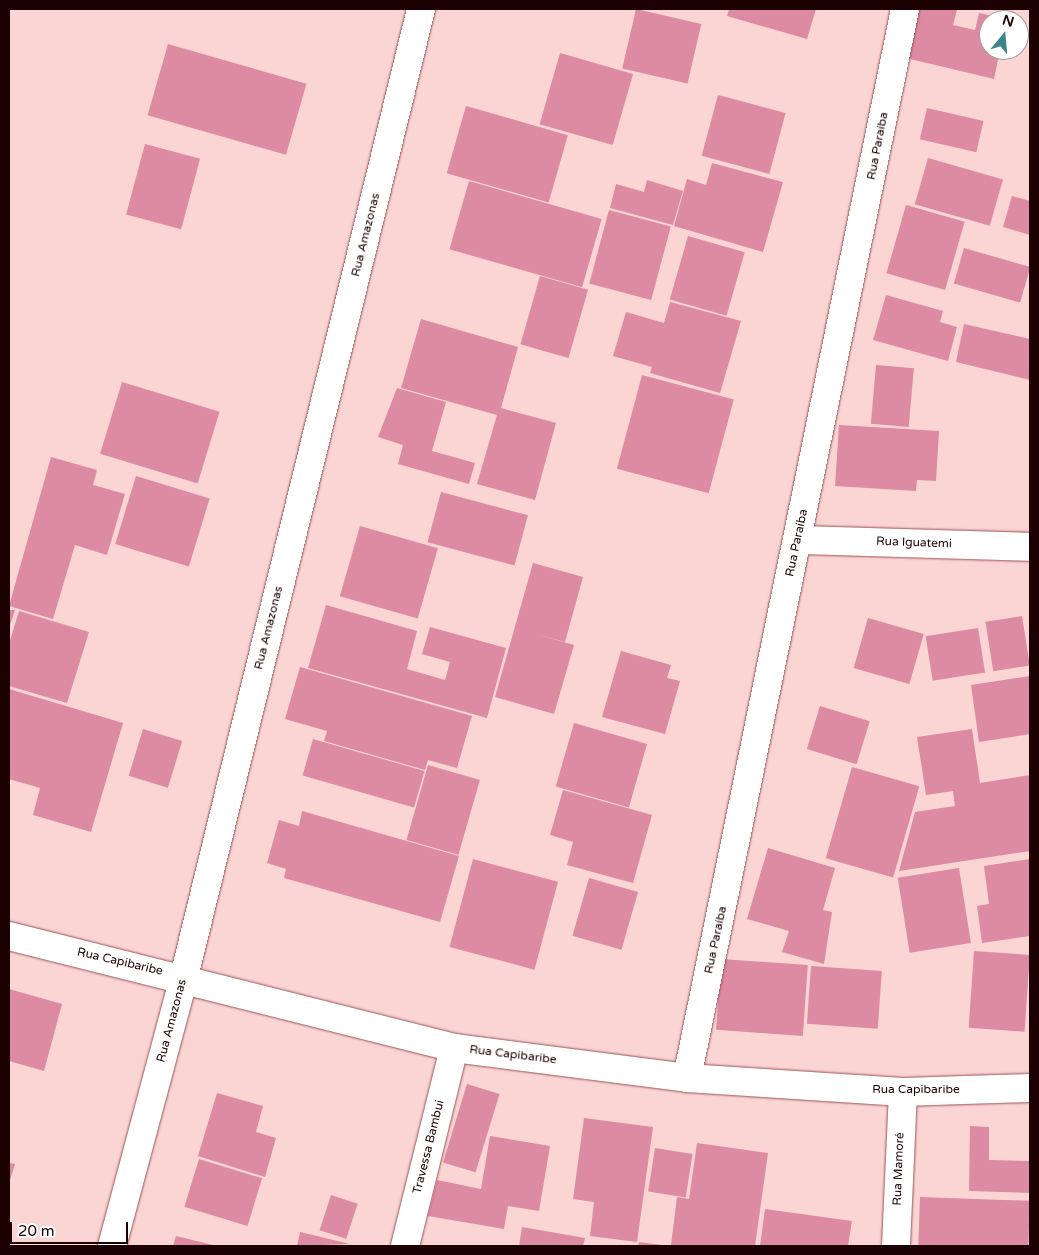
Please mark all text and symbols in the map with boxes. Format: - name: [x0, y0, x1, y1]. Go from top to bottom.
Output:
- north arrow: [979, 10, 1029, 60]
- text: N: [1000, 11, 1016, 31]
- street label: Rua Paraíba: [864, 111, 892, 181]
- street label: Rua Amazonas: [349, 192, 383, 278]
- street label: Rua Paraíba: [783, 508, 811, 578]
- street label: Rua Iguatemi: [876, 534, 952, 552]
- street label: Rua Amazonas: [252, 585, 286, 671]
- street label: Rua Paraíba: [702, 905, 730, 975]
- street label: Rua Capibaribe: [76, 945, 164, 979]
- street label: Rua Amazonas: [154, 978, 190, 1064]
- street label: Rua Capibaribe: [469, 1043, 557, 1067]
- street label: Rua Capibaribe: [872, 1083, 960, 1097]
- street label: Travessa Bambui: [410, 1099, 448, 1195]
- street label: Rua Mamoré: [891, 1132, 907, 1206]
- scale bar: [12, 1212, 130, 1244]
- text: 20 m: [18, 1222, 55, 1240]

